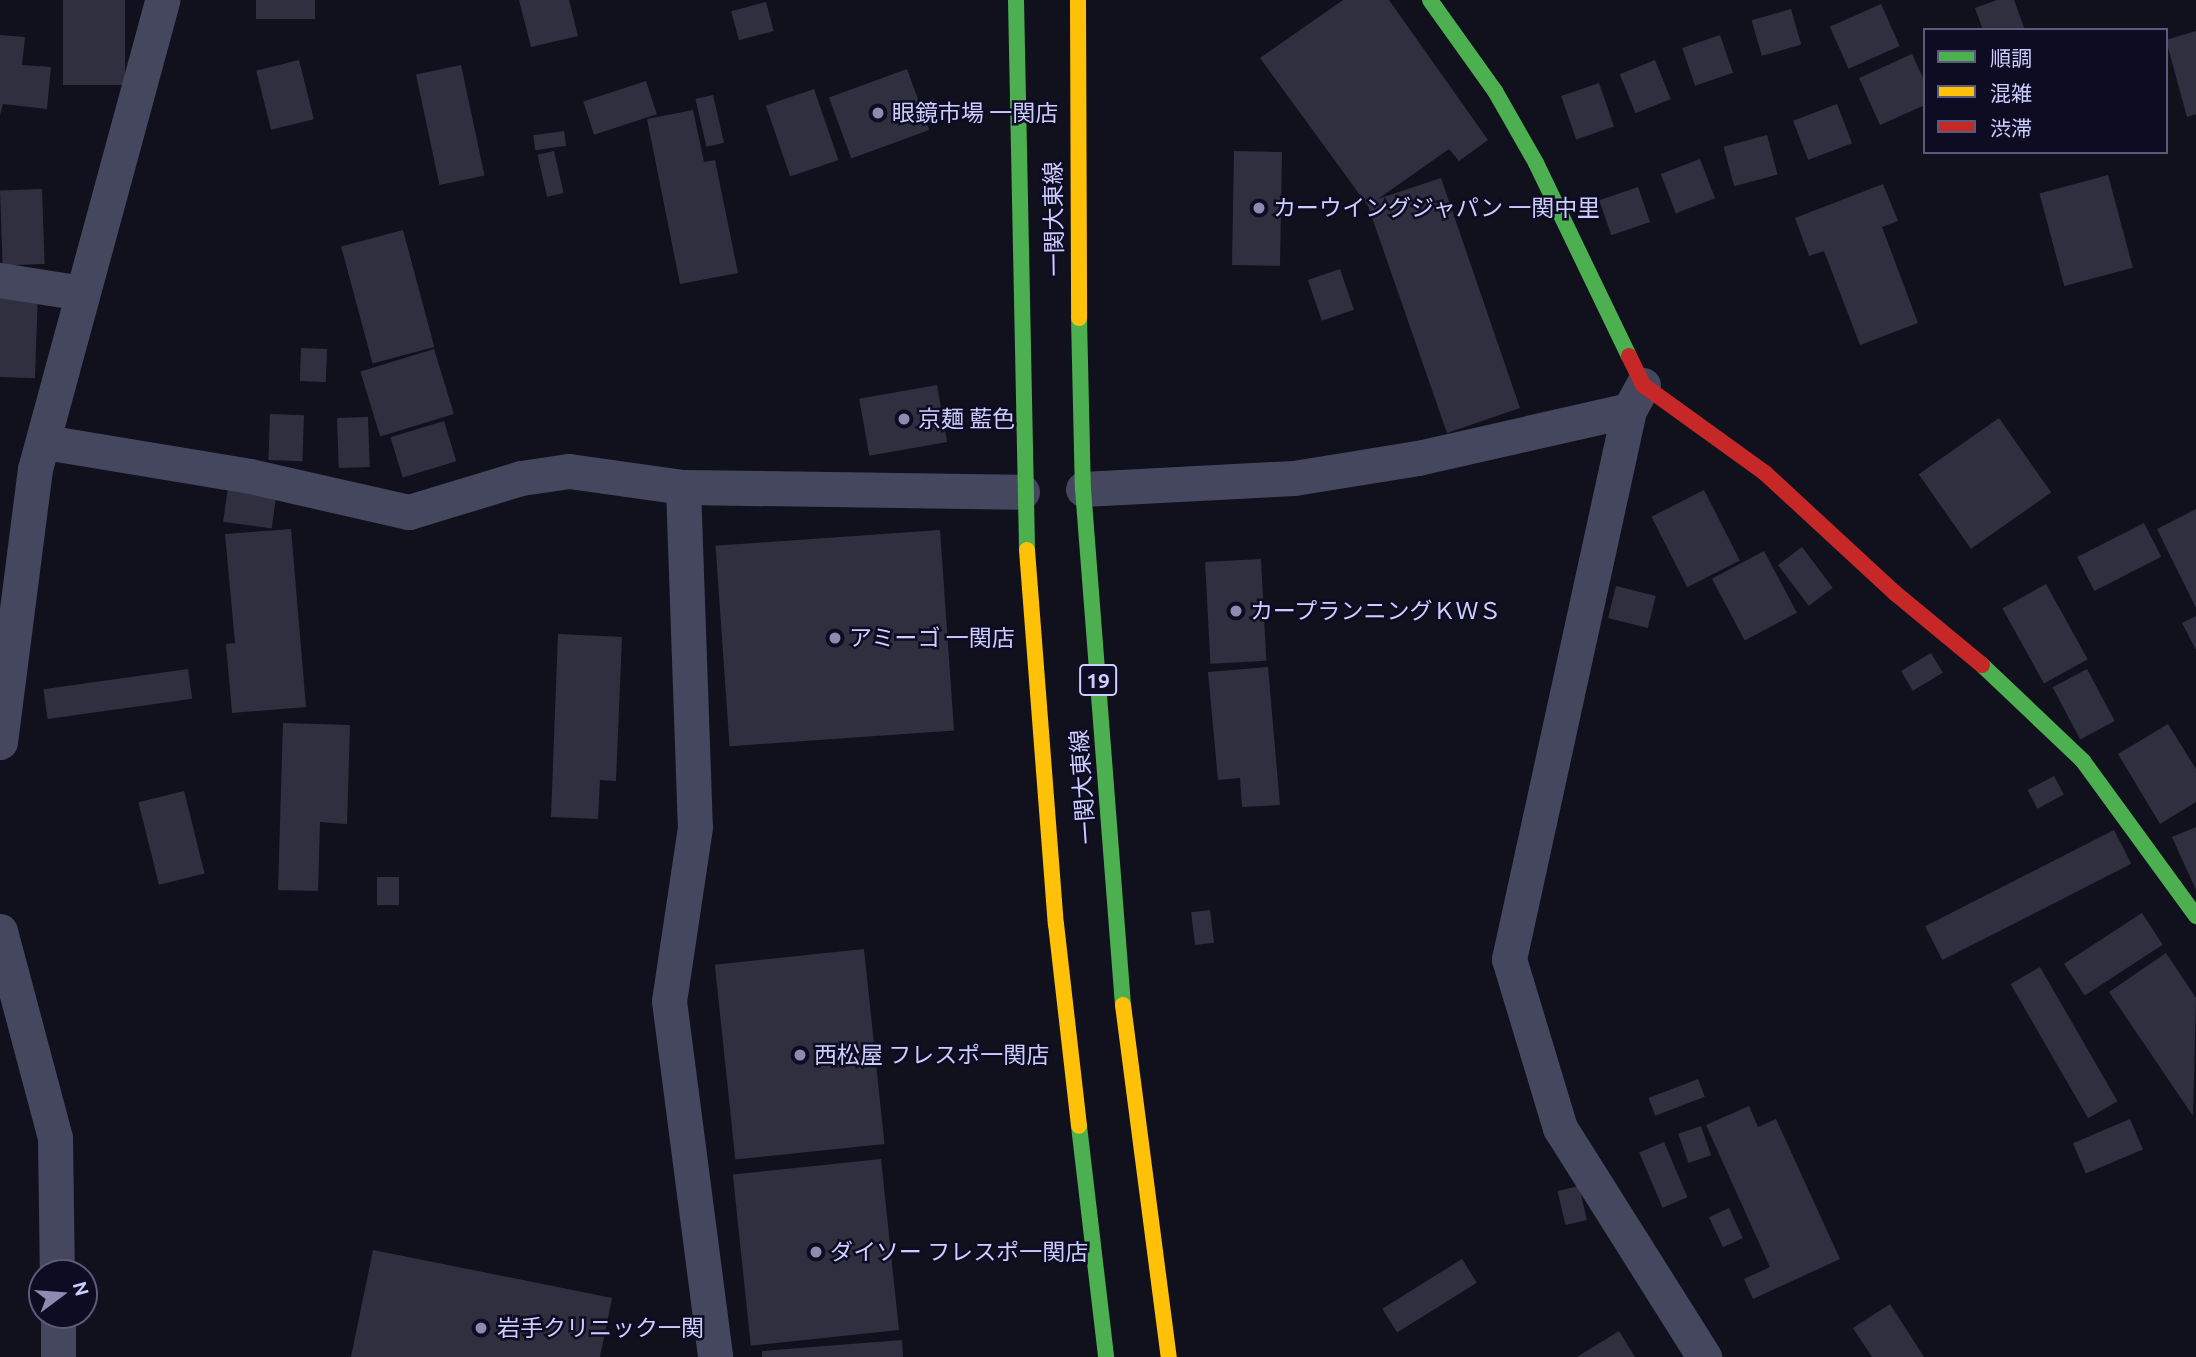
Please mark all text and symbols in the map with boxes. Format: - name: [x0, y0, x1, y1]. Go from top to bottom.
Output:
- legend: [1923, 28, 2168, 154]
- text: 順調: [1990, 46, 2032, 70]
- text: 混雑: [1990, 81, 2032, 105]
- place label: 眼鏡市場 一関店: [892, 99, 1058, 127]
- marker: 眼鏡市場 一関店: [870, 105, 886, 121]
- text: 渋滞: [1990, 116, 2032, 140]
- street label: 一関大東線: [1039, 161, 1069, 277]
- place label: カーウイングジャパン 一関中里: [1273, 194, 1600, 222]
- marker: カーウイングジャパン 一関中里: [1251, 200, 1267, 216]
- place label: 京麺 藍色: [918, 405, 1015, 433]
- marker: 京麺 藍色: [896, 411, 912, 427]
- place label: カープランニングＫＷＳ: [1250, 597, 1503, 625]
- marker: カープランニングＫＷＳ: [1228, 603, 1244, 619]
- place label: アミーゴ 一関店: [849, 624, 1015, 652]
- marker: アミーゴ 一関店: [827, 630, 843, 646]
- road number: 19: [1079, 662, 1117, 698]
- street label: 一関大東線: [1065, 729, 1101, 845]
- place label: 西松屋 フレスポ一関店: [814, 1041, 1049, 1069]
- marker: 西松屋 フレスポ一関店: [792, 1047, 808, 1063]
- place label: ダイソー フレスポ一関店: [830, 1238, 1088, 1266]
- marker: ダイソー フレスポ一関店: [808, 1244, 824, 1260]
- north arrow: [28, 1259, 98, 1329]
- text: N: [69, 1279, 94, 1299]
- place label: 岩手クリニック一関: [497, 1314, 704, 1342]
- marker: 岩手クリニック一関: [471, 1318, 491, 1338]

